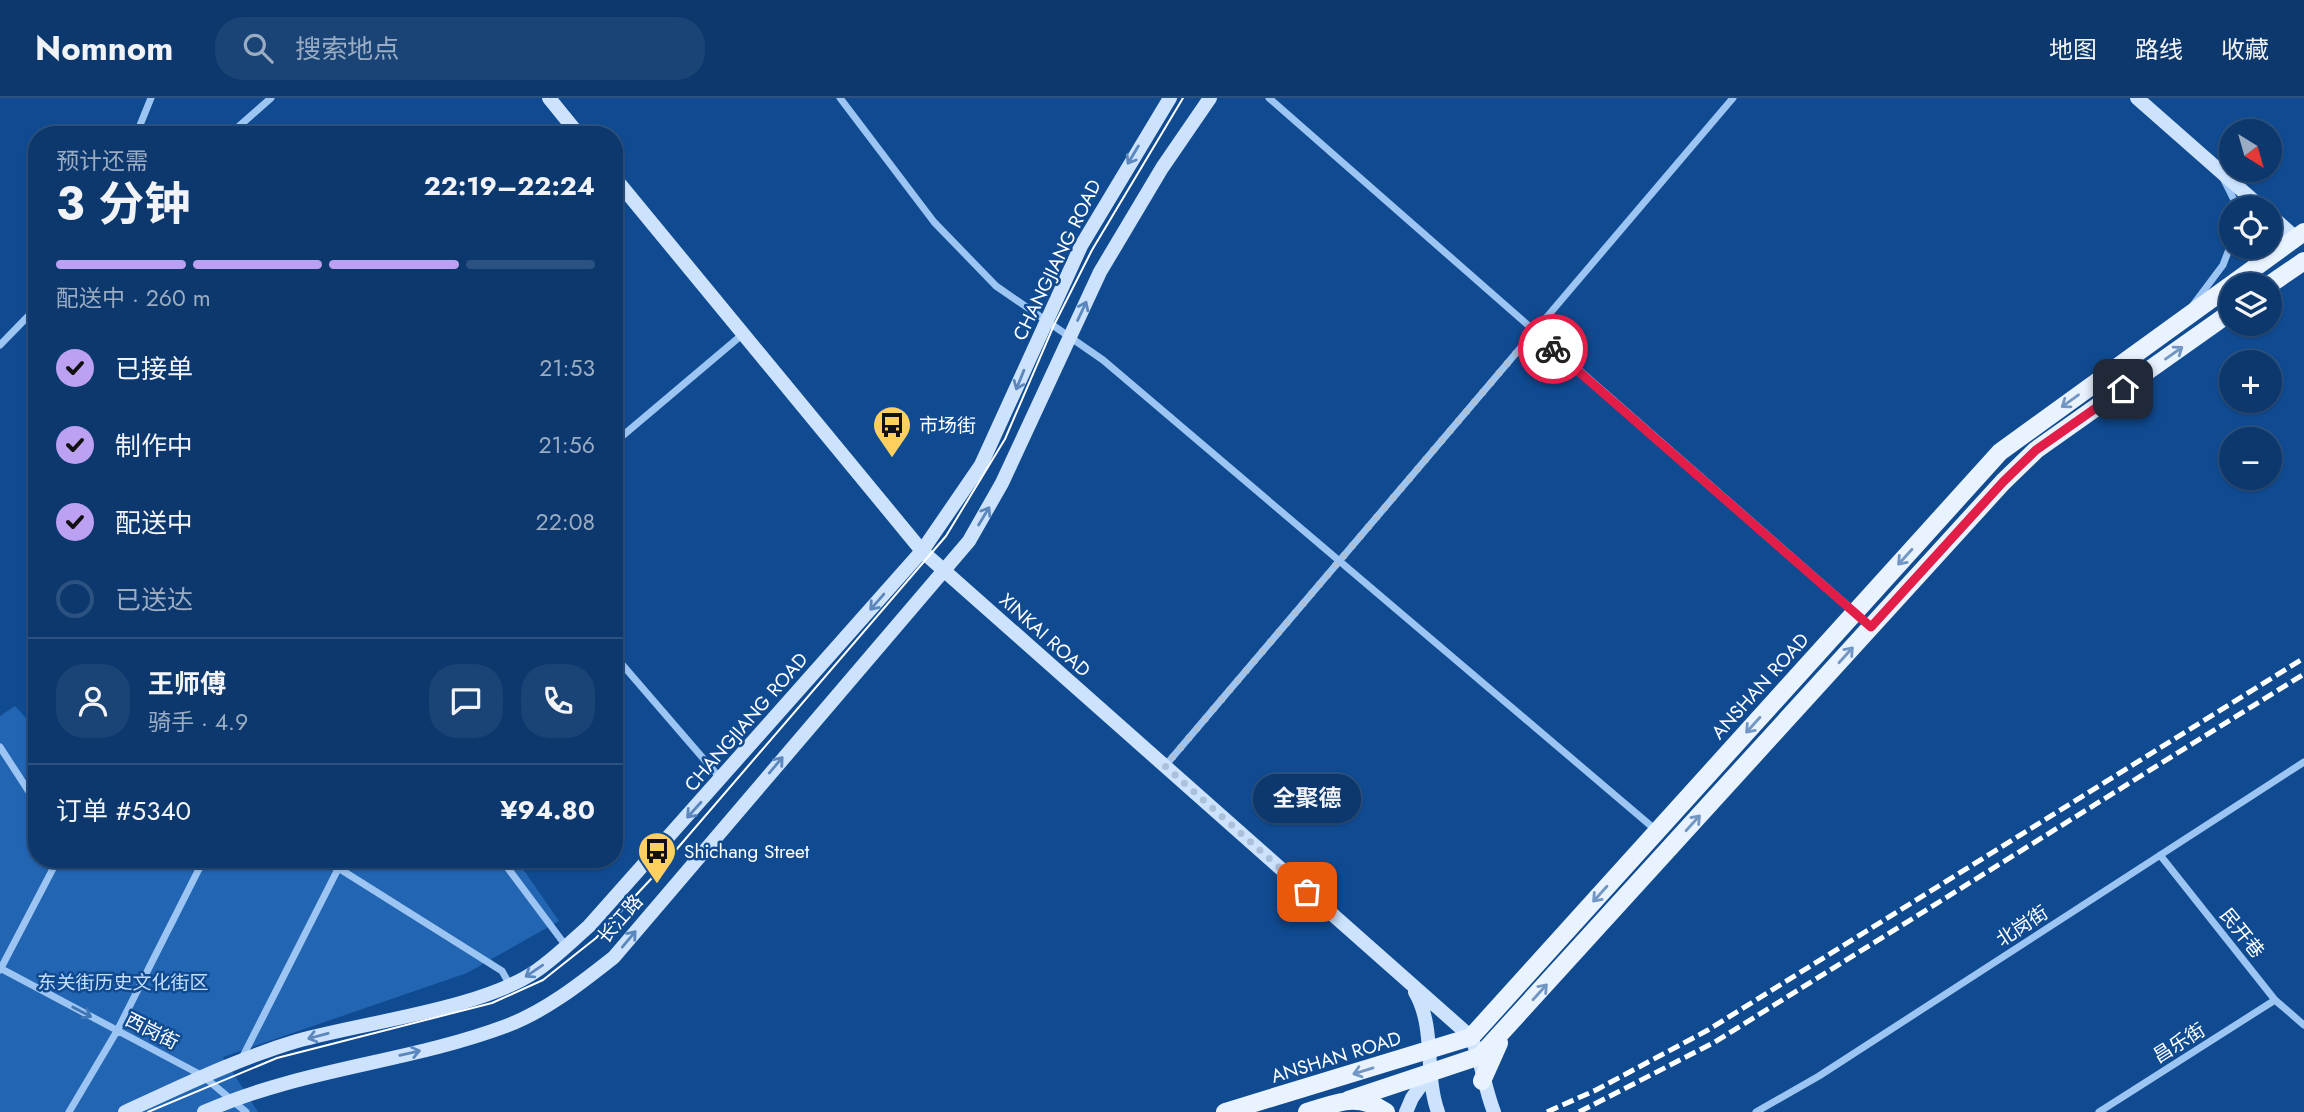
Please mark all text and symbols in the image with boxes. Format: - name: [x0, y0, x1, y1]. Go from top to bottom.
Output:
- search box: [215, 17, 705, 80]
- text: Nomnom: [35, 25, 173, 72]
- icon: search: [239, 29, 277, 67]
- text: 搜索地点: [295, 30, 399, 68]
- text: 地图: [2049, 32, 2097, 67]
- text: 路线: [2135, 32, 2183, 67]
- text: 收藏: [2221, 32, 2269, 67]
- north arrow: [2219, 119, 2282, 182]
- map controls: [2219, 119, 2282, 490]
- text: 预计还需: [56, 144, 148, 178]
- one-way arrow: [1125, 145, 1139, 165]
- text: 22:19–22:24: [424, 167, 595, 205]
- text: 3 分钟: [56, 171, 190, 237]
- street label: CHANGJIANG ROAD: [1006, 175, 1108, 345]
- button: locate: [2219, 196, 2282, 259]
- button: layers: [2219, 273, 2282, 336]
- text: 配送中 · 260 m: [56, 281, 211, 315]
- one-way arrow: [1076, 301, 1089, 322]
- courier: [1518, 314, 1588, 384]
- icon: bike: [1534, 330, 1572, 368]
- one-way arrow: [2164, 346, 2183, 360]
- icon: check: [56, 349, 94, 387]
- text: 已接单: [115, 350, 193, 388]
- button: +: [2219, 350, 2282, 413]
- text: 21:53: [539, 351, 595, 385]
- pin: [2093, 359, 2153, 419]
- one-way arrow: [1013, 369, 1026, 391]
- icon: home: [2104, 370, 2142, 408]
- one-way arrow: [2061, 394, 2080, 408]
- bus stop icon: 市场街: [871, 404, 913, 459]
- place label: 市场街: [919, 412, 976, 439]
- icon: check: [56, 426, 94, 464]
- text: 制作中: [115, 427, 193, 465]
- button: −: [2219, 427, 2282, 490]
- text: 21:56: [538, 428, 595, 462]
- icon: check: [56, 503, 94, 541]
- text: 配送中: [115, 504, 193, 542]
- text: 22:08: [536, 505, 595, 539]
- one-way arrow: [977, 506, 991, 526]
- one-way arrow: [1897, 548, 1913, 566]
- text: 已送达: [115, 581, 193, 619]
- street label: XINKAI ROAD: [994, 587, 1096, 683]
- one-way arrow: [869, 593, 885, 611]
- street label: ANSHAN ROAD: [1705, 627, 1815, 745]
- one-way arrow: [1838, 646, 1854, 664]
- street label: CHANGJIANG ROAD: [678, 647, 814, 797]
- button: person: [56, 664, 130, 738]
- button: chat: [429, 664, 503, 738]
- button: phone: [521, 664, 595, 738]
- text: 王师傅: [148, 665, 226, 703]
- text: 骑手 · 4.9: [148, 705, 248, 739]
- one-way arrow: [1744, 716, 1761, 733]
- one-way arrow: [768, 757, 784, 775]
- callout: 全聚德: [1253, 773, 1361, 822]
- text: 全聚德: [1273, 781, 1342, 815]
- text: ¥94.80: [500, 791, 595, 829]
- text: 订单 #5340: [56, 792, 191, 830]
- one-way arrow: [686, 801, 702, 819]
- one-way arrow: [1685, 814, 1701, 832]
- bus stop icon: Shichang Street: [636, 830, 678, 885]
- place label: Shichang Street: [684, 838, 810, 865]
- pin: [1277, 862, 1337, 922]
- icon: bag: [1288, 873, 1326, 911]
- one-way arrow: [1592, 885, 1608, 903]
- street label: 长江路: [591, 889, 649, 949]
- street label: 北岗街: [1991, 899, 2053, 953]
- street label: 民开巷: [2214, 902, 2270, 964]
- one-way arrow: [621, 930, 637, 948]
- one-way arrow: [525, 963, 544, 978]
- park label: 东关街历史文化街区: [37, 969, 209, 996]
- one-way arrow: [1532, 983, 1548, 1001]
- one-way arrow: [71, 1006, 92, 1019]
- street label: 西岗街: [120, 1006, 184, 1056]
- street label: 昌乐街: [2148, 1016, 2210, 1070]
- street label: ANSHAN ROAD: [1268, 1024, 1404, 1090]
- one-way arrow: [307, 1030, 329, 1043]
- one-way arrow: [398, 1045, 421, 1059]
- one-way arrow: [1352, 1065, 1374, 1078]

